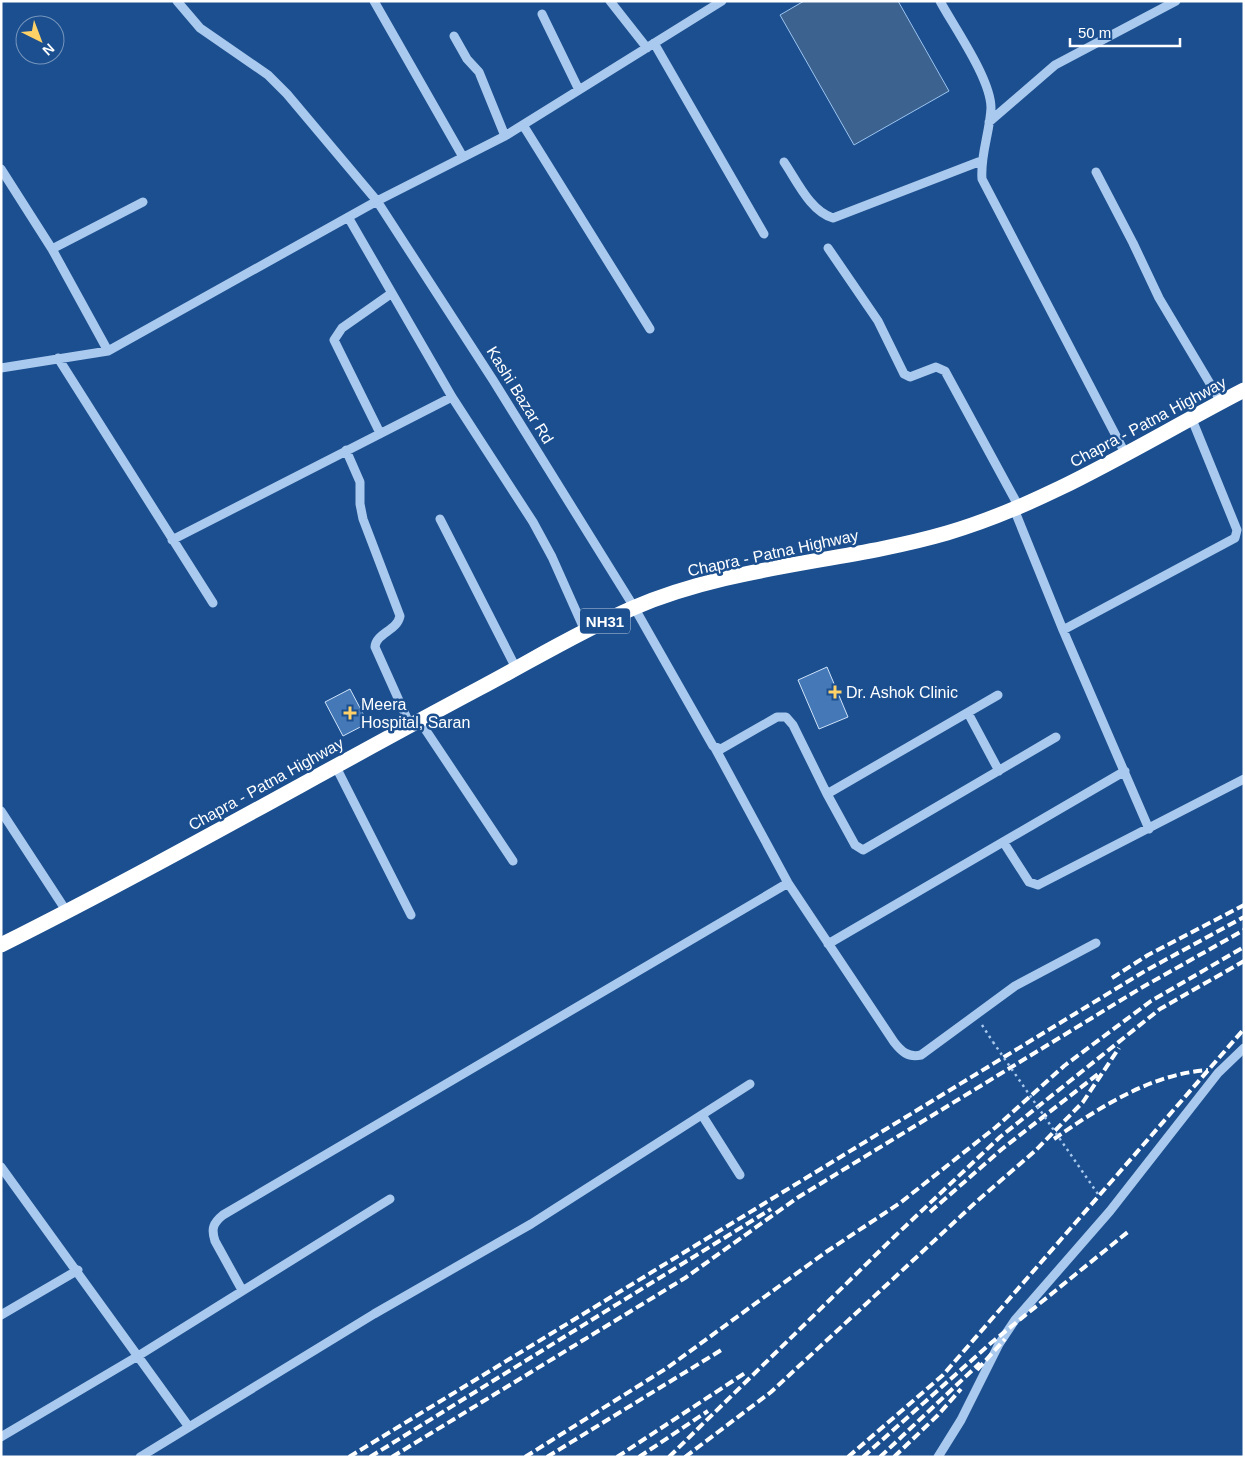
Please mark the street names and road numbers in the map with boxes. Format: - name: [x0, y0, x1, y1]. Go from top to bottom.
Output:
- street label: Kashi Bazar Rd: [483, 343, 557, 447]
- street label: Chapra - Patna Highway: [1067, 374, 1229, 470]
- street label: Chapra - Patna Highway: [686, 527, 860, 579]
- road number: NH31: [580, 608, 630, 634]
- street label: Chapra - Patna Highway: [186, 734, 346, 834]

